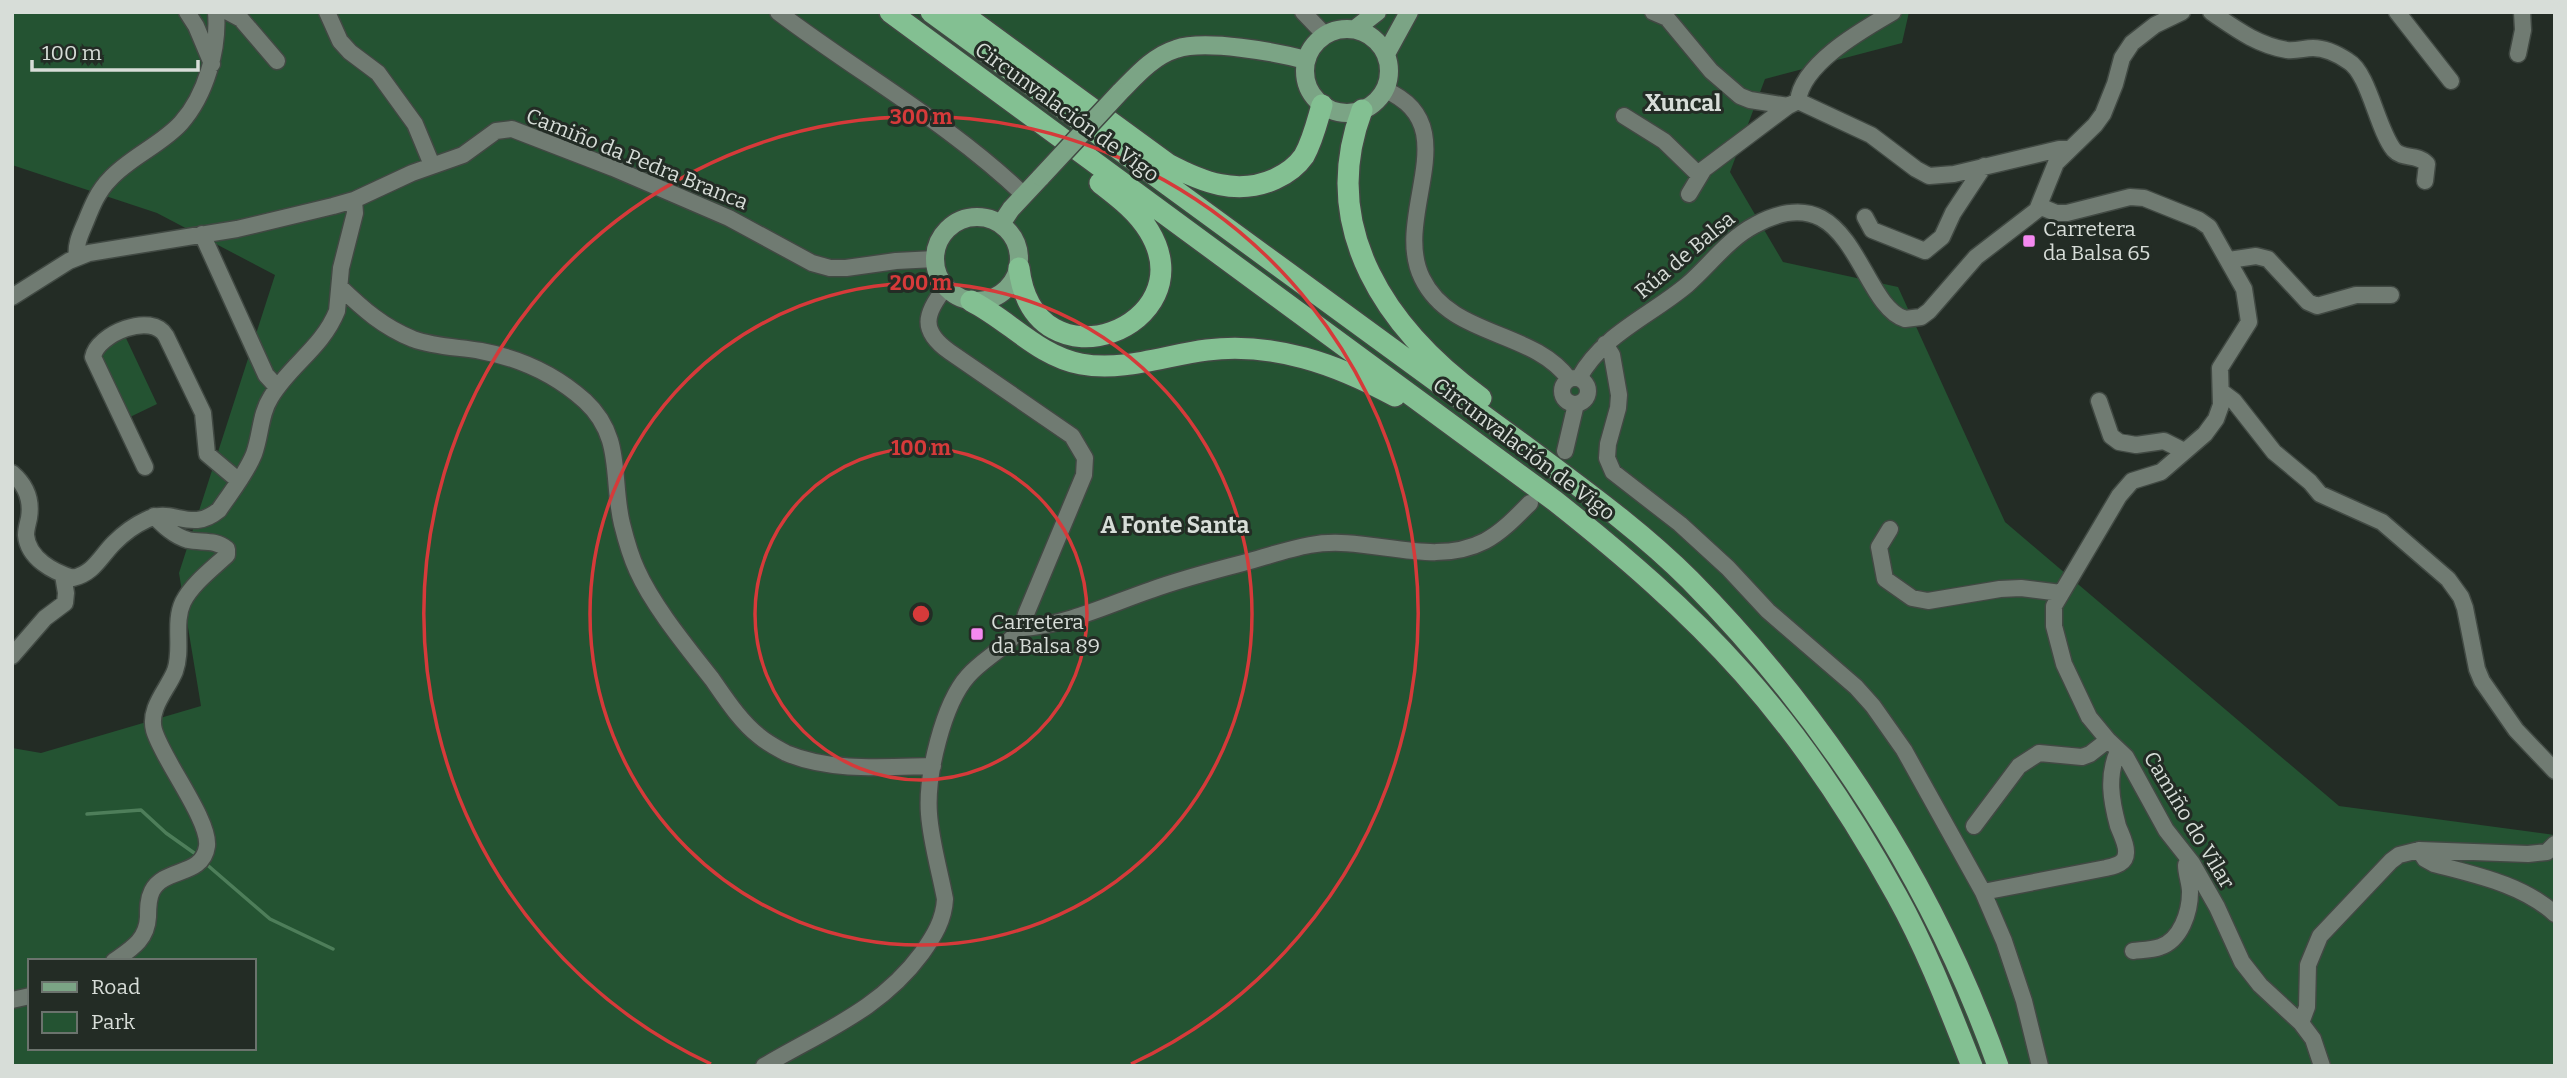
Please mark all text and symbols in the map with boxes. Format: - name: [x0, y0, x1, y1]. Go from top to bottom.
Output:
- scale bar: [32, 28, 198, 72]
- street label: Circunvalación de Vigo: [970, 36, 1164, 188]
- text: 100 m: [42, 40, 102, 66]
- district label: Xuncal: [1645, 89, 1721, 117]
- street label: Camiño da Pedra Branca: [522, 103, 752, 216]
- text: 300 m: [890, 104, 952, 130]
- street label: Rúa de Balsa: [1630, 205, 1741, 304]
- place label: Carretera da Balsa 65: [2043, 216, 2150, 266]
- marker: Carretera da Balsa 65: [2021, 233, 2037, 249]
- text: 200 m: [890, 270, 952, 296]
- street label: Circunvalación de Vigo: [1428, 372, 1620, 526]
- text: 100 m: [891, 435, 951, 461]
- district label: A Fonte Santa: [1101, 511, 1250, 539]
- centre of rings: [909, 602, 933, 626]
- place label: Carretera da Balsa 89: [991, 609, 1100, 659]
- marker: Carretera da Balsa 89: [969, 626, 985, 642]
- street label: Camiño do Vilar: [2138, 747, 2240, 893]
- legend: [28, 959, 256, 1050]
- text: Road: [91, 974, 140, 1000]
- text: Park: [91, 1009, 135, 1035]

